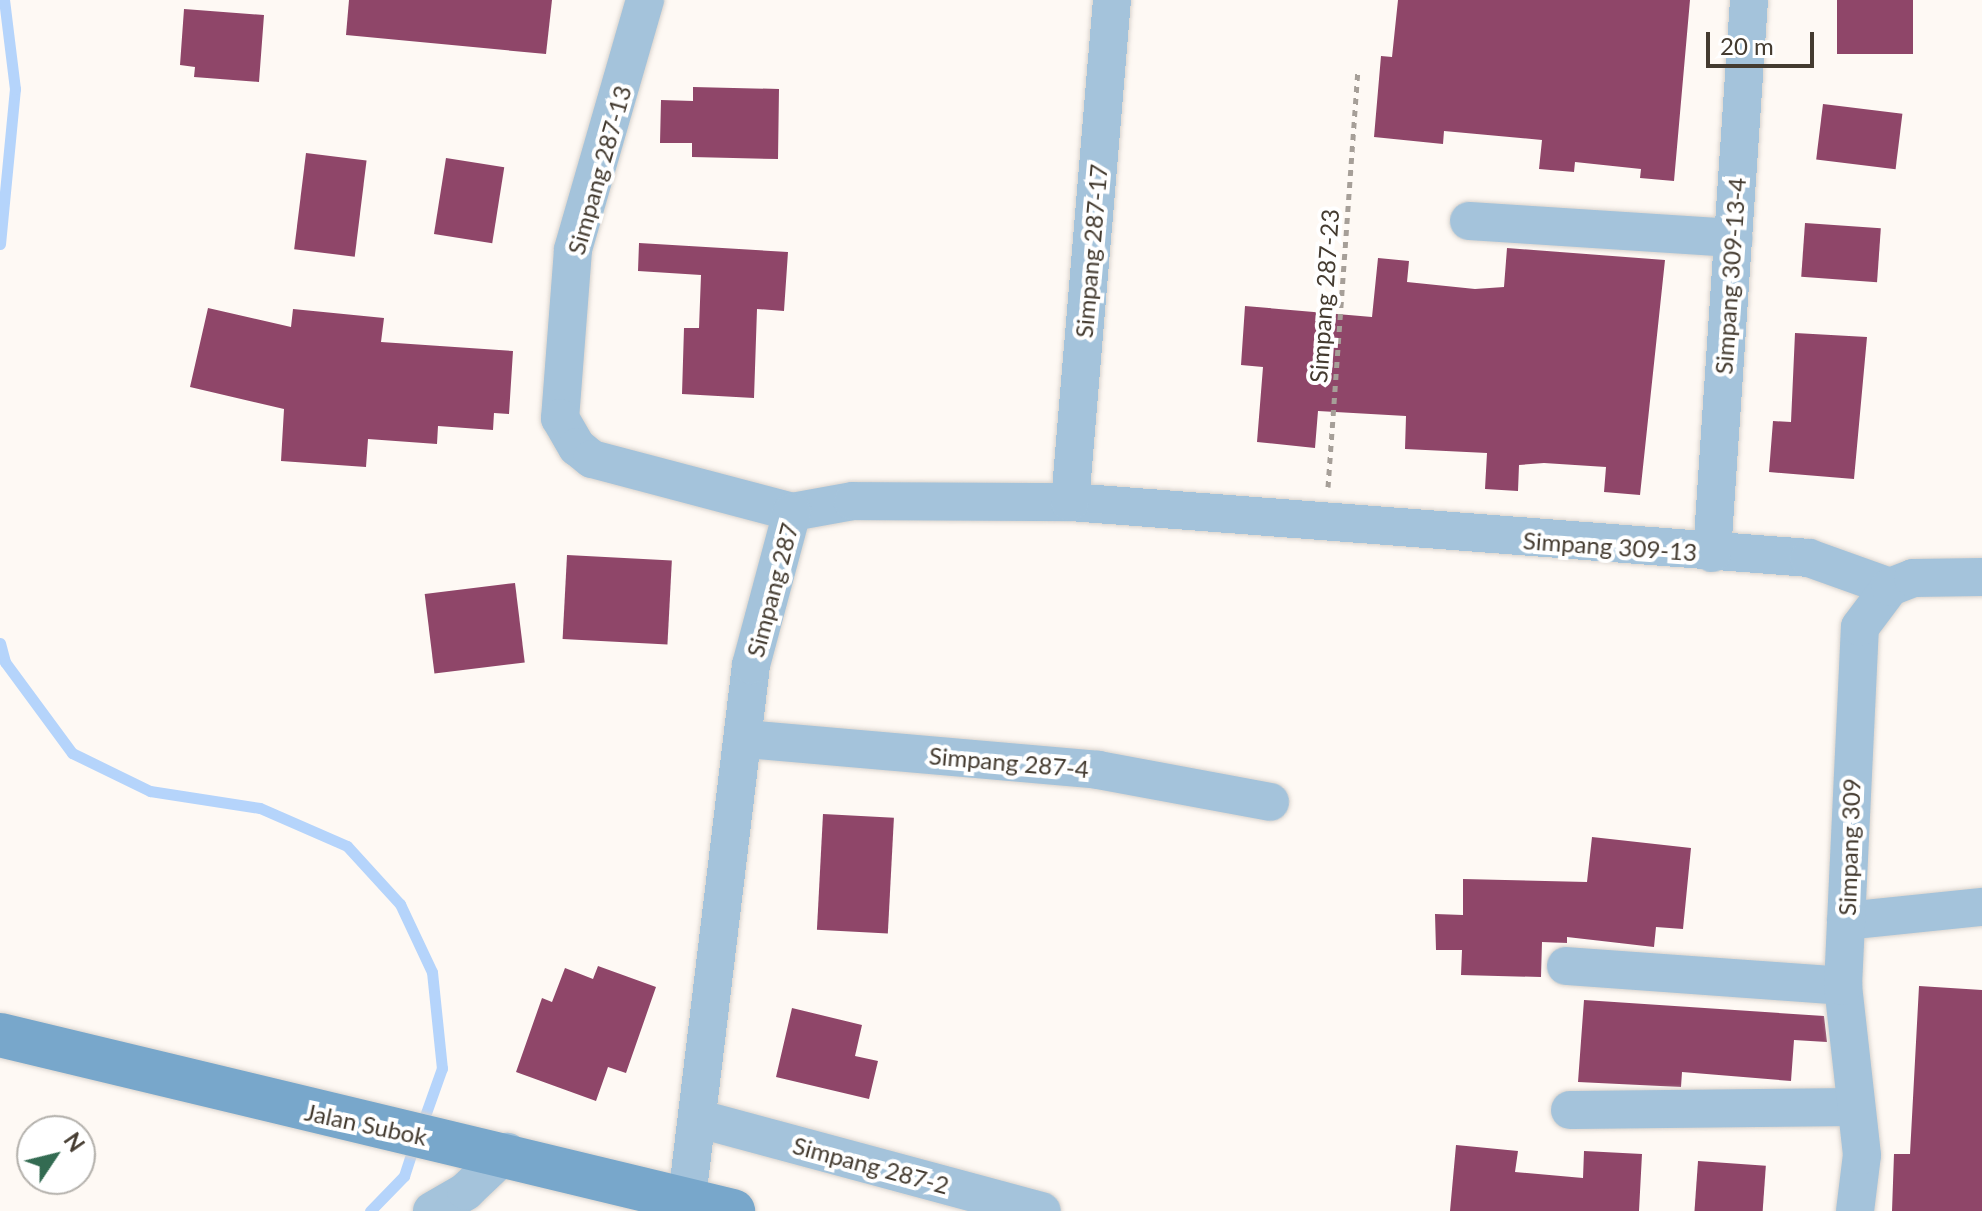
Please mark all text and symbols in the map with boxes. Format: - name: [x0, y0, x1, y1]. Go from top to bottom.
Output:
- scale bar: [1710, 16, 1818, 66]
- text: 20 m: [1720, 31, 1774, 60]
- street label: Simpang 287-13: [561, 82, 637, 258]
- street label: Simpang 287-17: [1069, 163, 1113, 339]
- street label: Simpang 309-13-4: [1709, 177, 1751, 375]
- street label: Simpang 287-23: [1304, 208, 1344, 384]
- street label: Simpang 287: [740, 520, 804, 660]
- street label: Simpang 309-13: [1522, 526, 1698, 566]
- street label: Simpang 287-4: [928, 741, 1090, 783]
- street label: Simpang 309: [1832, 778, 1866, 916]
- street label: Jalan Subok: [302, 1097, 430, 1151]
- north arrow: [16, 1115, 96, 1195]
- text: N: [59, 1127, 90, 1157]
- street label: Simpang 287-2: [790, 1130, 952, 1200]

